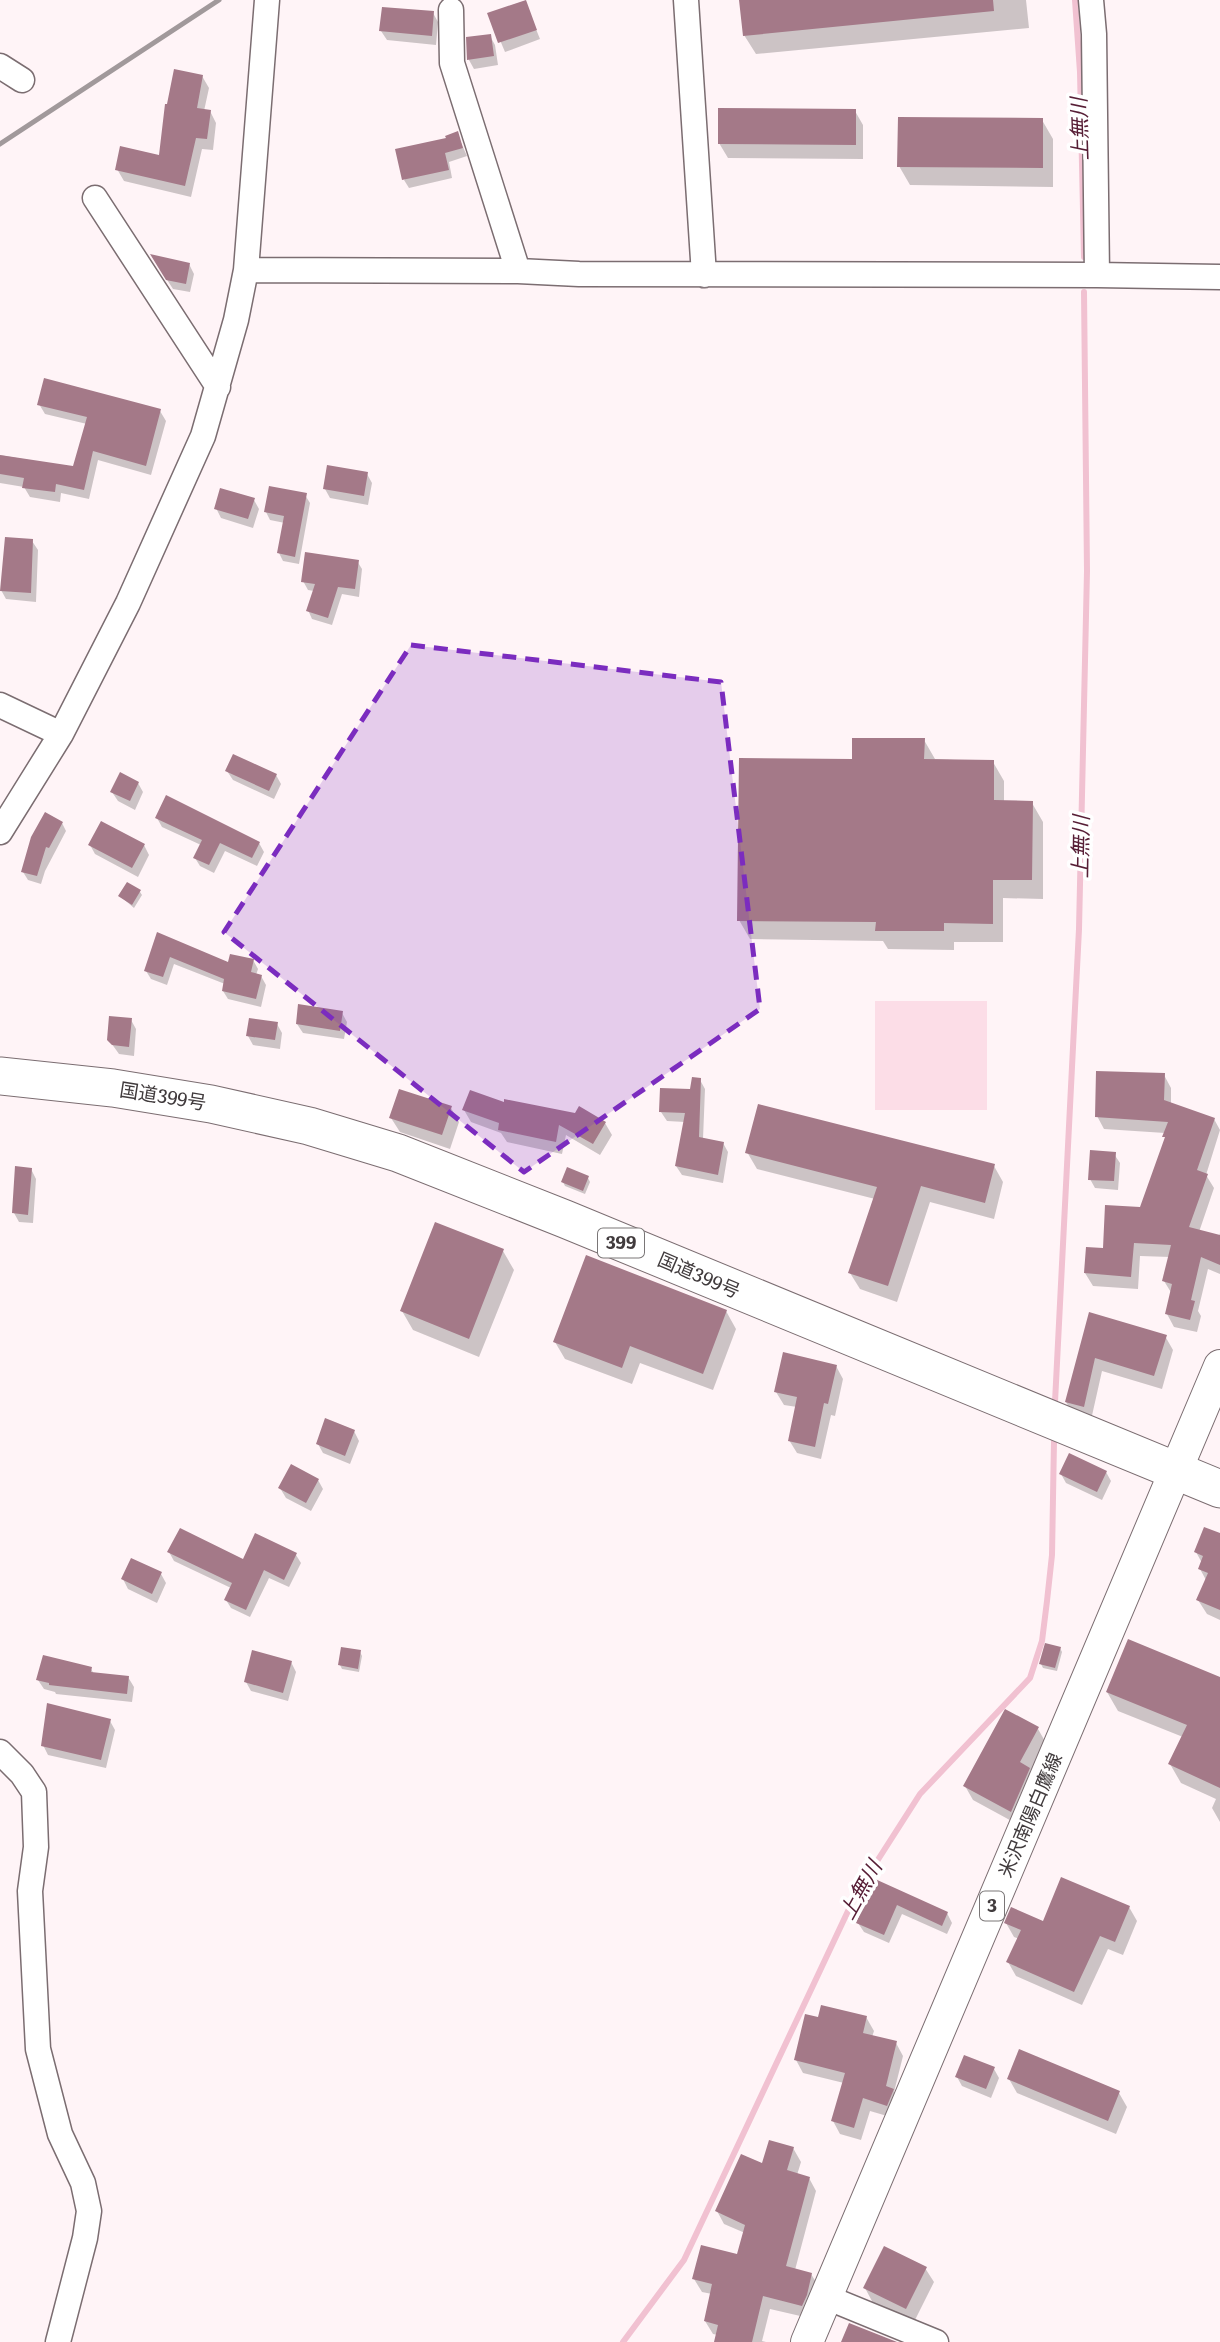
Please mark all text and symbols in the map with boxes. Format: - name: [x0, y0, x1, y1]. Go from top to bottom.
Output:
- water label: 上無川: [1061, 95, 1094, 161]
- water label: 上無川: [1062, 813, 1095, 879]
- street label: 国道399号: [118, 1074, 208, 1116]
- road number: 399: [598, 1228, 644, 1258]
- street label: 国道399号: [654, 1244, 745, 1304]
- street label: 米沢南陽白鷹線: [990, 1748, 1068, 1881]
- water label: 上無川: [830, 1852, 889, 1924]
- road number: 3: [980, 1892, 1004, 1920]

